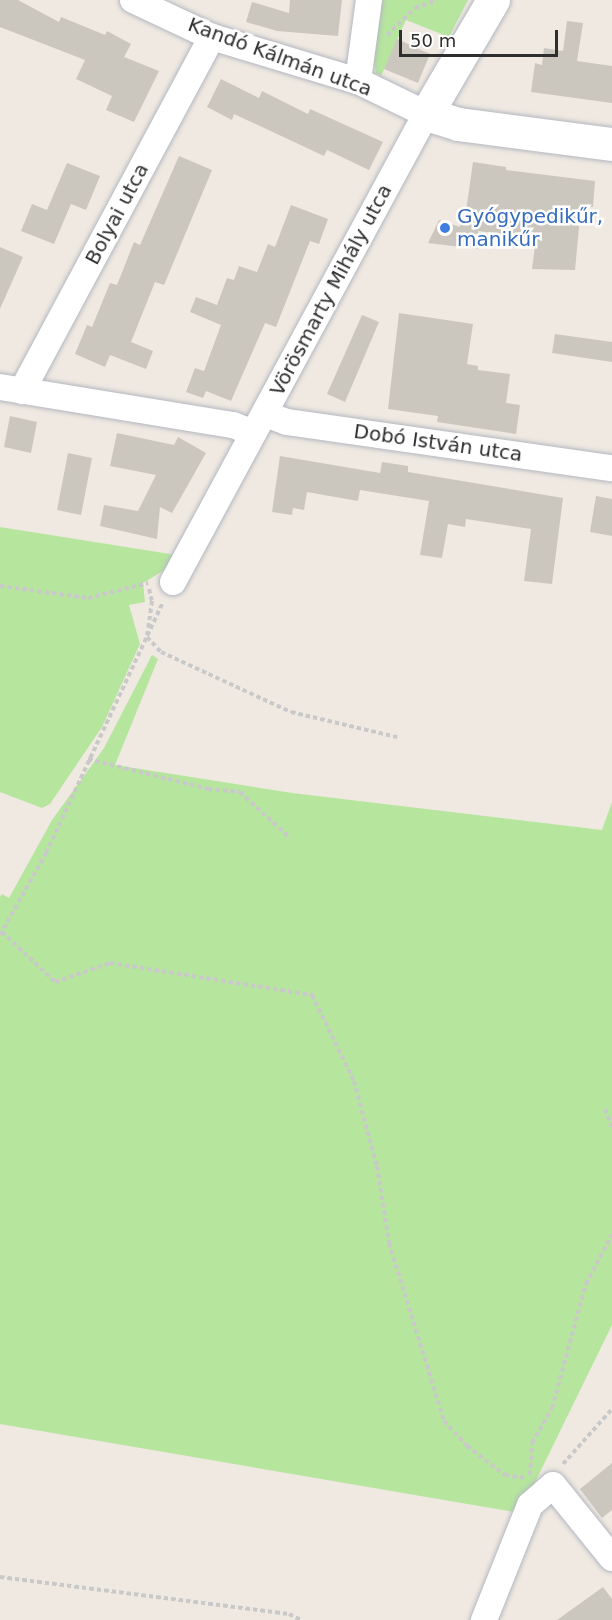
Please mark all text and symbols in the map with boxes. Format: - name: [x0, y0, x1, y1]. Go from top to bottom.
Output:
- street label: Kandó Kálmán utca: [185, 13, 375, 101]
- scale bar: [402, 18, 561, 56]
- text: 50 m: [410, 30, 456, 51]
- street label: Bolyai utca: [80, 159, 154, 269]
- street label: Vörösmarty Mihály utca: [265, 180, 397, 400]
- place label: Gyógypedikűr, manikűr: [457, 204, 603, 251]
- marker: Gyógypedikűr, manikűr: [438, 221, 452, 235]
- street label: Dobó István utca: [352, 419, 524, 467]

